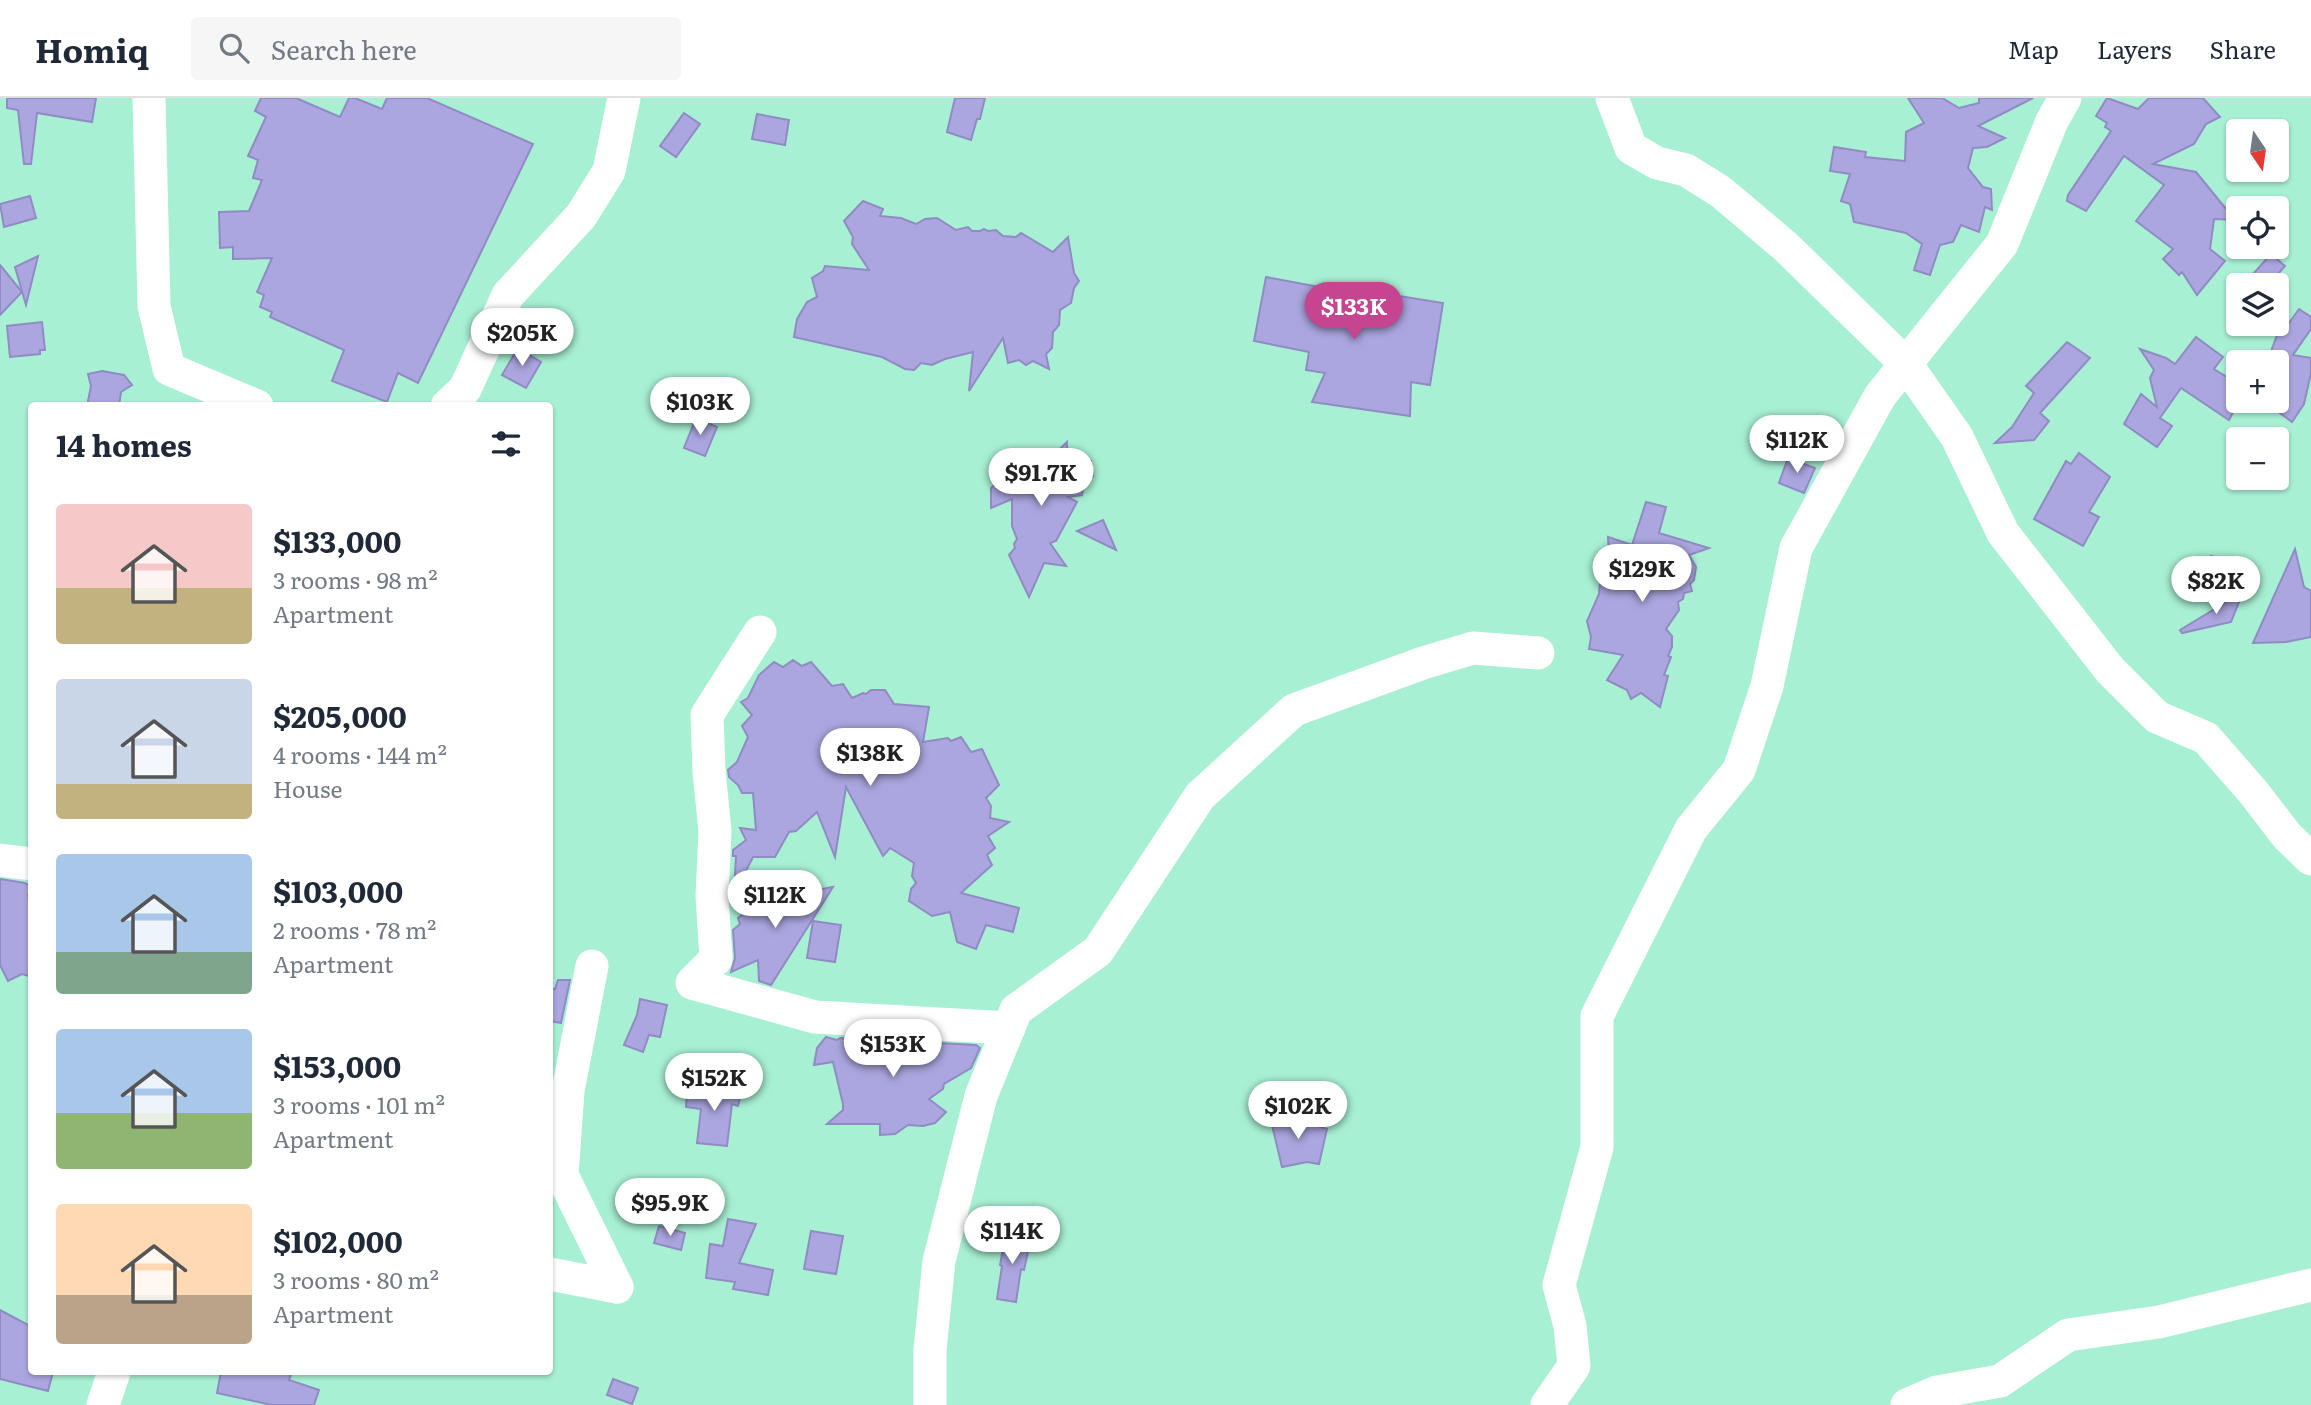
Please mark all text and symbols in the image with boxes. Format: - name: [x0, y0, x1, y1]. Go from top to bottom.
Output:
- search box: [191, 17, 681, 80]
- text: Homiq: [35, 24, 149, 73]
- icon: search: [215, 29, 253, 67]
- text: Search here: [271, 29, 417, 68]
- text: Map: [2008, 31, 2059, 66]
- text: Layers: [2097, 31, 2171, 66]
- text: Share: [2209, 31, 2276, 66]
- north arrow: [2226, 119, 2289, 182]
- map controls: [2226, 119, 2289, 490]
- button: locate: [2226, 196, 2289, 259]
- button: layers: [2226, 273, 2289, 336]
- pin: $133K: [1305, 282, 1403, 342]
- text: $133K: [1321, 288, 1387, 322]
- pin: $205K: [473, 308, 571, 368]
- text: $205K: [487, 314, 557, 348]
- button: +: [2226, 350, 2289, 413]
- pin: $103K: [651, 378, 749, 437]
- text: $103K: [666, 383, 734, 417]
- pin: $112K: [1748, 416, 1846, 475]
- text: $112K: [1765, 421, 1829, 455]
- text: 14 homes: [56, 422, 192, 466]
- icon: filters: [487, 425, 525, 463]
- button: −: [2226, 427, 2289, 490]
- pin: $91.7K: [984, 448, 1098, 508]
- text: $91.7K: [1005, 454, 1077, 488]
- text: $133,000: [273, 518, 401, 562]
- icon: home: [112, 532, 196, 616]
- pin: $129K: [1593, 545, 1691, 604]
- text: $129K: [1609, 550, 1675, 584]
- pin: $82K: [2175, 556, 2257, 616]
- text: 3 rooms · 98 m²: [273, 562, 438, 596]
- text: $82K: [2187, 562, 2245, 596]
- text: Apartment: [273, 596, 393, 630]
- text: $205,000: [273, 693, 407, 737]
- icon: home: [112, 707, 196, 791]
- pin: $138K: [821, 728, 919, 788]
- text: $138K: [836, 734, 904, 768]
- text: 4 rooms · 144 m²: [273, 737, 447, 771]
- text: House: [273, 771, 342, 805]
- text: $103,000: [273, 868, 403, 912]
- pin: $112K: [726, 870, 824, 930]
- text: $112K: [743, 876, 807, 910]
- icon: home: [112, 882, 196, 966]
- text: 2 rooms · 78 m²: [273, 912, 436, 946]
- text: Apartment: [273, 946, 393, 980]
- pin: $153K: [844, 1020, 942, 1079]
- text: $153K: [860, 1025, 926, 1059]
- text: $153,000: [273, 1043, 401, 1087]
- pin: $152K: [665, 1054, 763, 1113]
- icon: home: [112, 1057, 196, 1141]
- text: $152K: [681, 1059, 747, 1093]
- pin: $102K: [1249, 1082, 1347, 1141]
- text: 3 rooms · 101 m²: [273, 1087, 445, 1121]
- text: $102K: [1264, 1087, 1332, 1121]
- text: Apartment: [273, 1121, 393, 1155]
- pin: $95.9K: [613, 1178, 727, 1238]
- text: $95.9K: [631, 1184, 709, 1218]
- pin: $114K: [963, 1206, 1061, 1266]
- text: $114K: [980, 1212, 1044, 1246]
- text: $102,000: [273, 1218, 403, 1262]
- icon: home: [112, 1232, 196, 1316]
- text: 3 rooms · 80 m²: [273, 1262, 439, 1296]
- text: Apartment: [273, 1296, 393, 1330]

